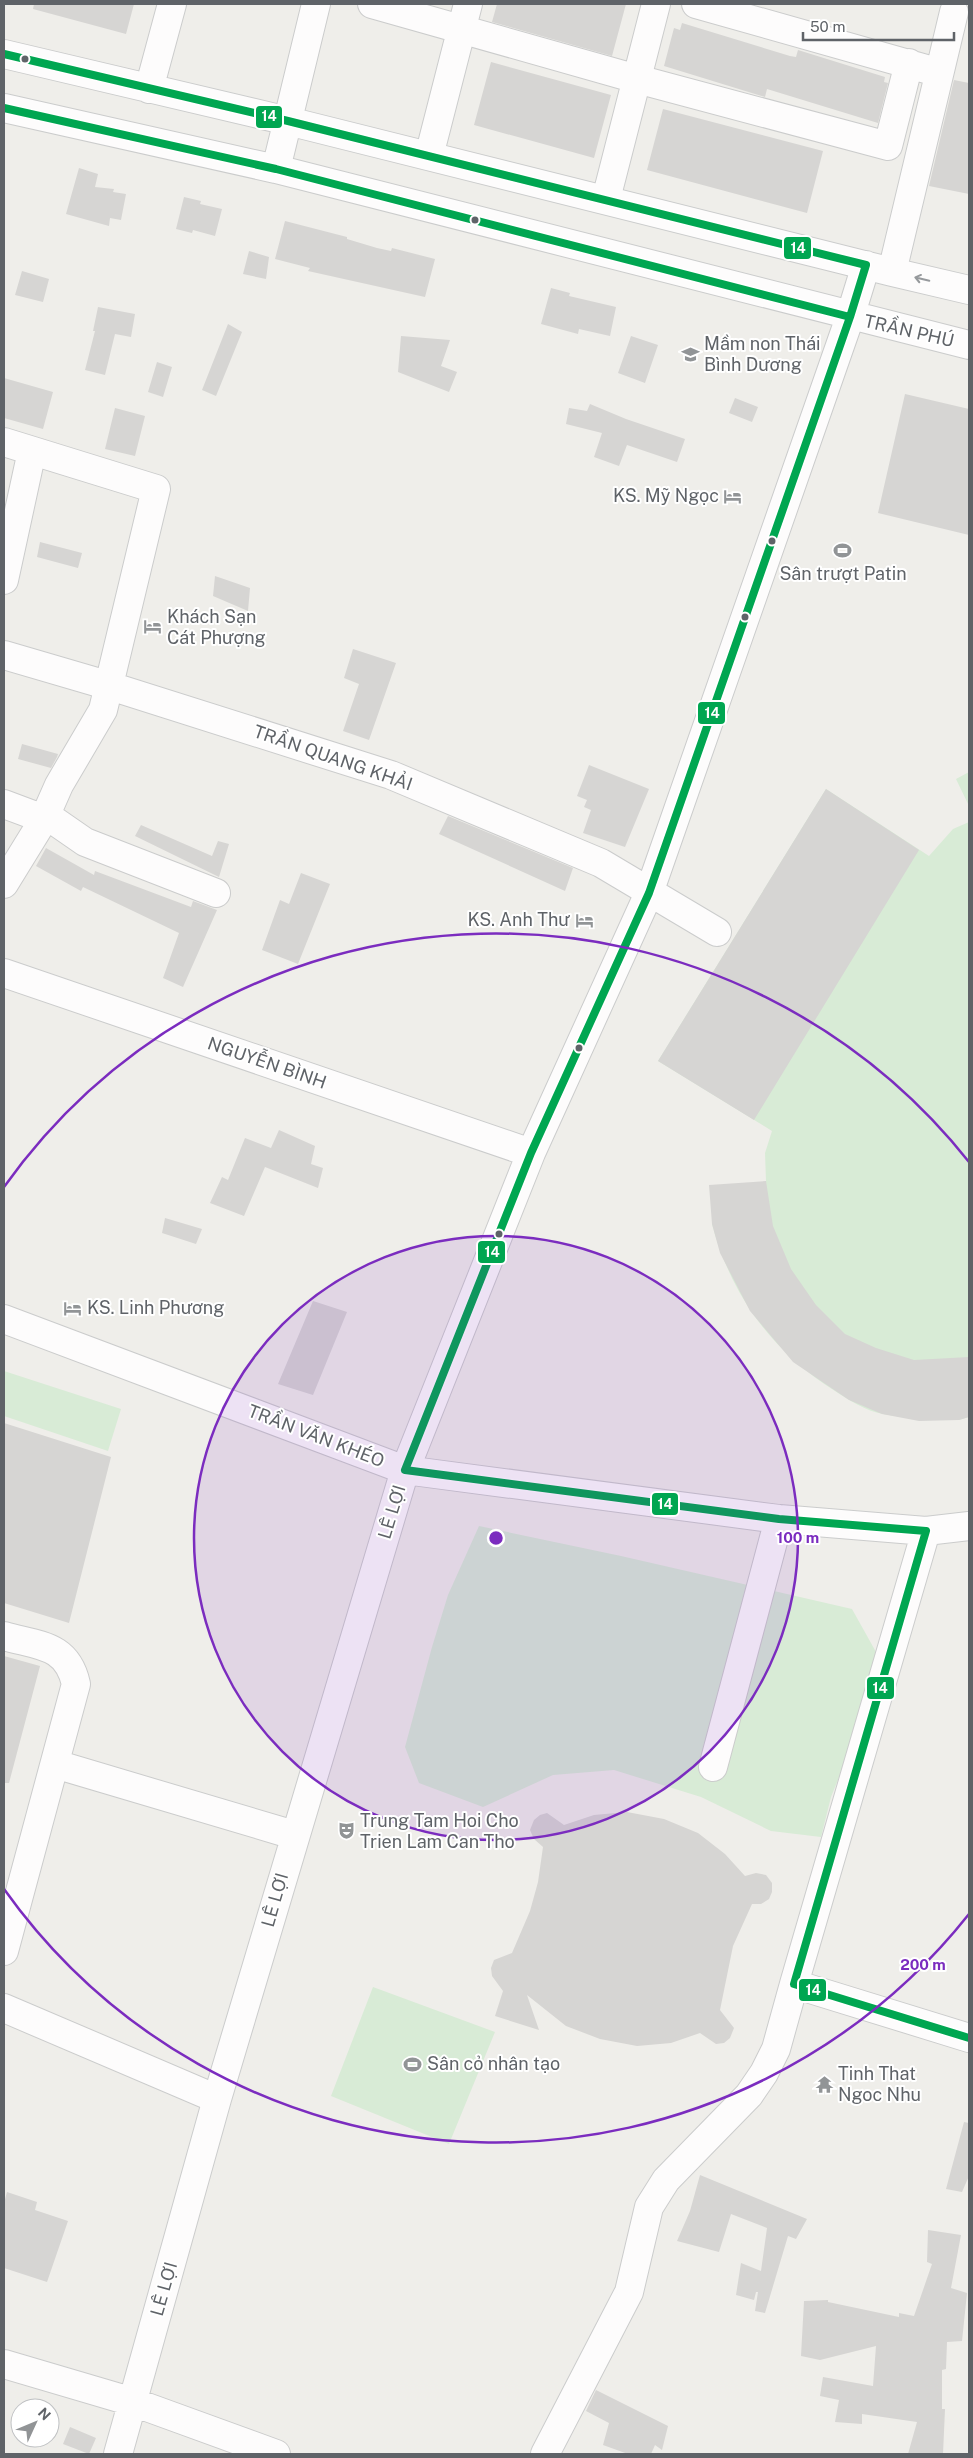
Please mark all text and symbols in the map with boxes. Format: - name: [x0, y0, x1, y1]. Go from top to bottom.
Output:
- scale bar: [803, 10, 954, 42]
- text: 50 m: [810, 18, 845, 35]
- unlabelled marker: [20, 54, 30, 64]
- line badge: 14: [255, 105, 283, 129]
- text: 14: [261, 108, 277, 124]
- unlabelled marker: [470, 215, 480, 225]
- line badge: 14: [783, 236, 812, 260]
- text: 14: [790, 240, 806, 256]
- one-way arrow: [914, 274, 930, 283]
- street label: TRẦN PHÚ: [862, 307, 957, 351]
- place label: Mầm non Thái Bình Dương: [704, 333, 821, 375]
- school or university icon: Mầm non Thái Bình Dương: [680, 344, 700, 364]
- place label: KS. Mỹ Ngọc: [613, 485, 719, 506]
- hotel icon: KS. Mỹ Ngọc: [723, 486, 743, 506]
- unlabelled marker: [767, 536, 777, 546]
- sports icon: Sân trượt Patin: [833, 541, 853, 561]
- place label: Sân trượt Patin: [779, 563, 907, 584]
- place label: Khách Sạn Cát Phượng: [167, 606, 266, 648]
- unlabelled marker: [740, 612, 750, 622]
- hotel icon: Khách Sạn Cát Phượng: [143, 617, 163, 637]
- line badge: 14: [697, 701, 726, 725]
- text: 14: [704, 705, 720, 721]
- street label: TRẦN QUANG KHẢI: [251, 718, 416, 795]
- place label: KS. Anh Thư: [468, 909, 570, 930]
- hotel icon: KS. Anh Thư: [574, 910, 594, 930]
- street label: NGUYỄN BÌNH: [205, 1029, 331, 1093]
- unlabelled marker: [574, 1043, 584, 1053]
- unlabelled marker: [494, 1229, 504, 1239]
- line badge: 14: [477, 1240, 506, 1264]
- text: 14: [484, 1244, 500, 1260]
- place label: KS. Linh Phương: [87, 1297, 224, 1318]
- hotel icon: KS. Linh Phương: [63, 1298, 83, 1318]
- street label: TRẦN VĂN KHÉO: [245, 1397, 388, 1471]
- street label: LÊ LỢI: [373, 1482, 410, 1541]
- line badge: 14: [651, 1492, 679, 1516]
- text: 14: [657, 1496, 673, 1512]
- centre of rings: [487, 1529, 505, 1547]
- text: 100 m: [777, 1529, 819, 1546]
- line badge: 14: [866, 1676, 895, 1700]
- text: 14: [872, 1680, 888, 1696]
- place label: Trung Tam Hoi Cho Trien Lam Can Tho: [360, 1810, 519, 1852]
- theatre icon: Trung Tam Hoi Cho Trien Lam Can Tho: [336, 1821, 356, 1841]
- street label: LÊ LỢI: [257, 1870, 292, 1929]
- text: 200 m: [900, 1956, 946, 1973]
- line badge: 14: [798, 1978, 827, 2002]
- text: 14: [805, 1982, 821, 1998]
- place label: Sân cỏ nhân tạo: [427, 2053, 560, 2074]
- sports icon: Sân cỏ nhân tạo: [403, 2054, 423, 2074]
- place label: Tinh That Ngoc Nhu: [838, 2063, 921, 2105]
- temple icon: Tinh That Ngoc Nhu: [814, 2074, 834, 2094]
- street label: LÊ LỢI: [146, 2259, 181, 2318]
- north arrow: [10, 2398, 60, 2448]
- text: N: [35, 2404, 54, 2423]

